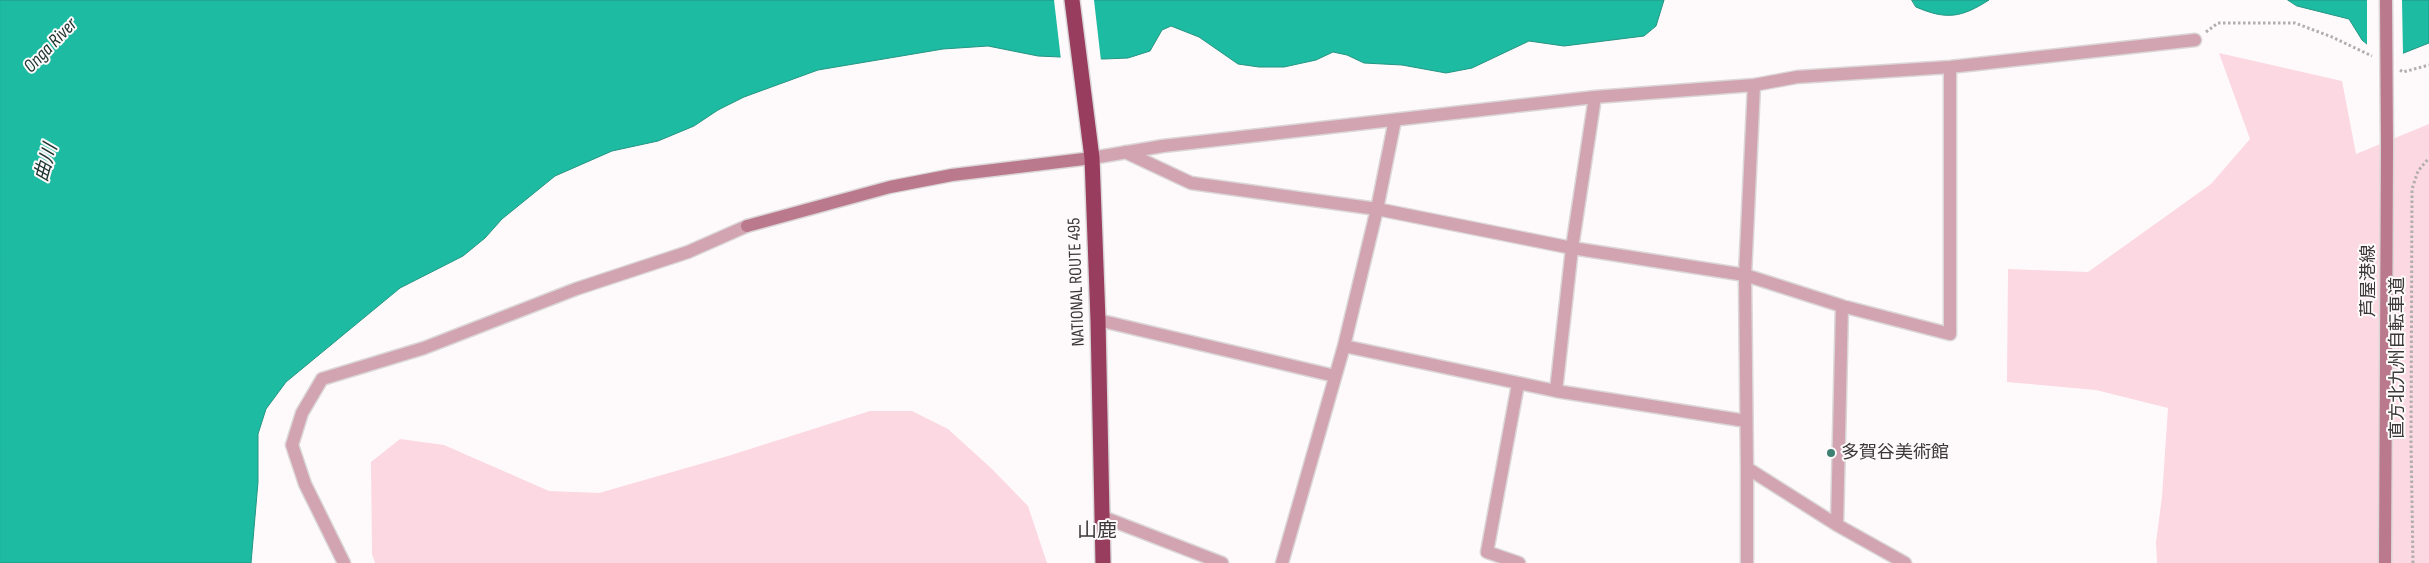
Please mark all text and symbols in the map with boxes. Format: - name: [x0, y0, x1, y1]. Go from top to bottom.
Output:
- water label: Onga River: [19, 14, 83, 78]
- water label: 曲川: [31, 142, 63, 184]
- street label: NATIONAL ROUTE 495: [1064, 217, 1090, 347]
- street label: 芦屋港線: [2358, 245, 2380, 317]
- street label: 直方北九州自転車道: [2387, 277, 2409, 439]
- place label: 多賀谷美術館: [1841, 442, 1949, 464]
- marker: 多賀谷美術館: [1825, 447, 1837, 459]
- district label: 山鹿: [1077, 520, 1117, 544]

